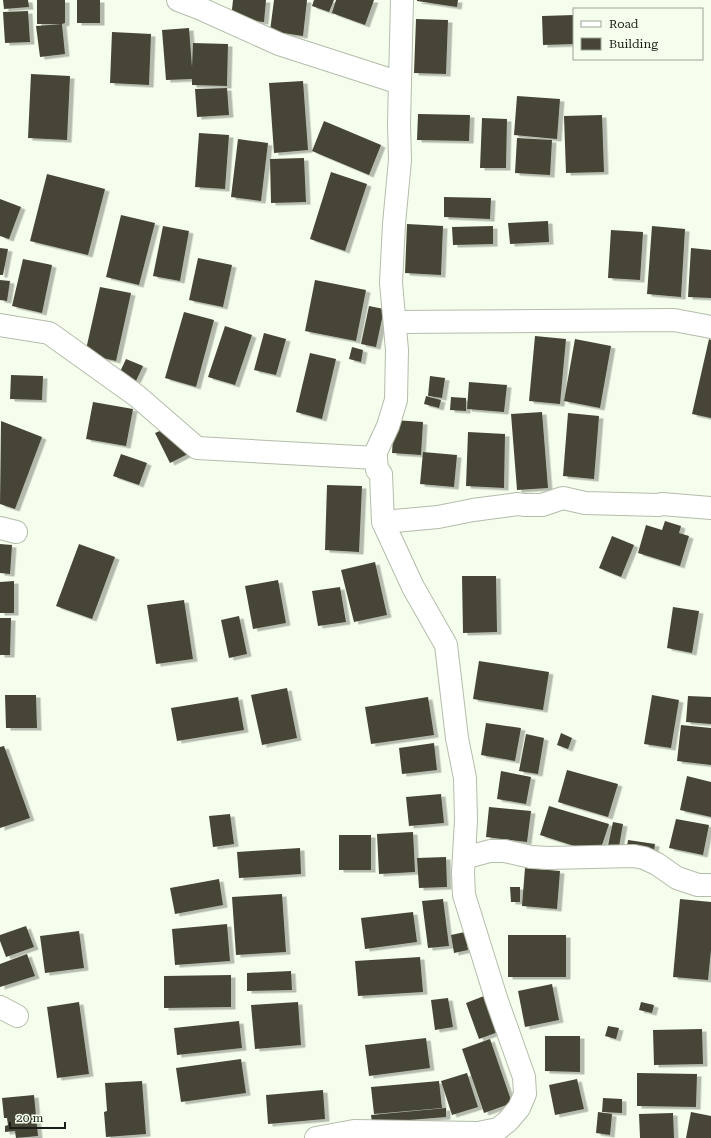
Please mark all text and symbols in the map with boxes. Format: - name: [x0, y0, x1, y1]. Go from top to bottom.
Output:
- legend: [573, 8, 703, 60]
- text: Road: [609, 17, 639, 31]
- text: Building: [609, 37, 658, 51]
- scale bar: [10, 1104, 65, 1130]
- text: 20 m: [16, 1111, 43, 1125]

